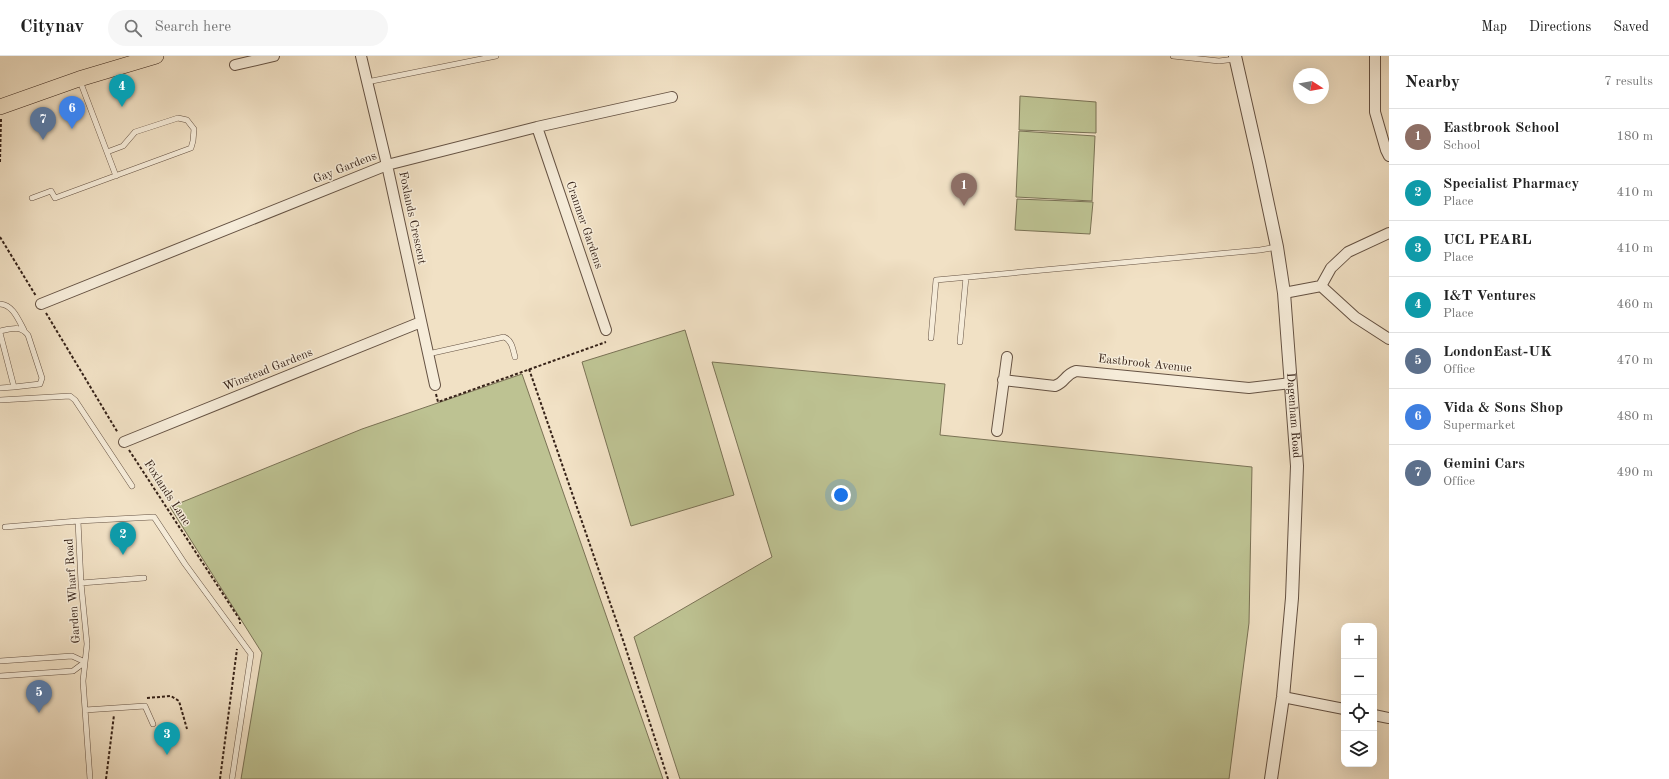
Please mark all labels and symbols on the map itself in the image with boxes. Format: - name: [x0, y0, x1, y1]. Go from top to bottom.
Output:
- north arrow: [1293, 68, 1329, 104]
- pin: 4: [109, 74, 135, 107]
- pin: 6: [59, 96, 85, 129]
- pin: 7: [30, 107, 56, 140]
- street label: Gay Gardens: [312, 150, 378, 186]
- street label: Foxlands Crescent: [396, 170, 428, 266]
- pin: 1: [951, 173, 977, 206]
- street label: Cranmer Gardens: [563, 180, 605, 270]
- street label: Winstead Gardens: [222, 347, 314, 393]
- street label: Eastbrook Avenue: [1097, 353, 1193, 375]
- street label: Dagenham Road: [1284, 372, 1302, 459]
- street label: Foxlands Lane: [141, 458, 193, 528]
- your location: [831, 485, 851, 505]
- pin: 2: [110, 522, 136, 555]
- street label: Garden Wharf Road: [63, 538, 83, 644]
- pin: 5: [26, 680, 52, 713]
- pin: 3: [154, 722, 180, 755]

